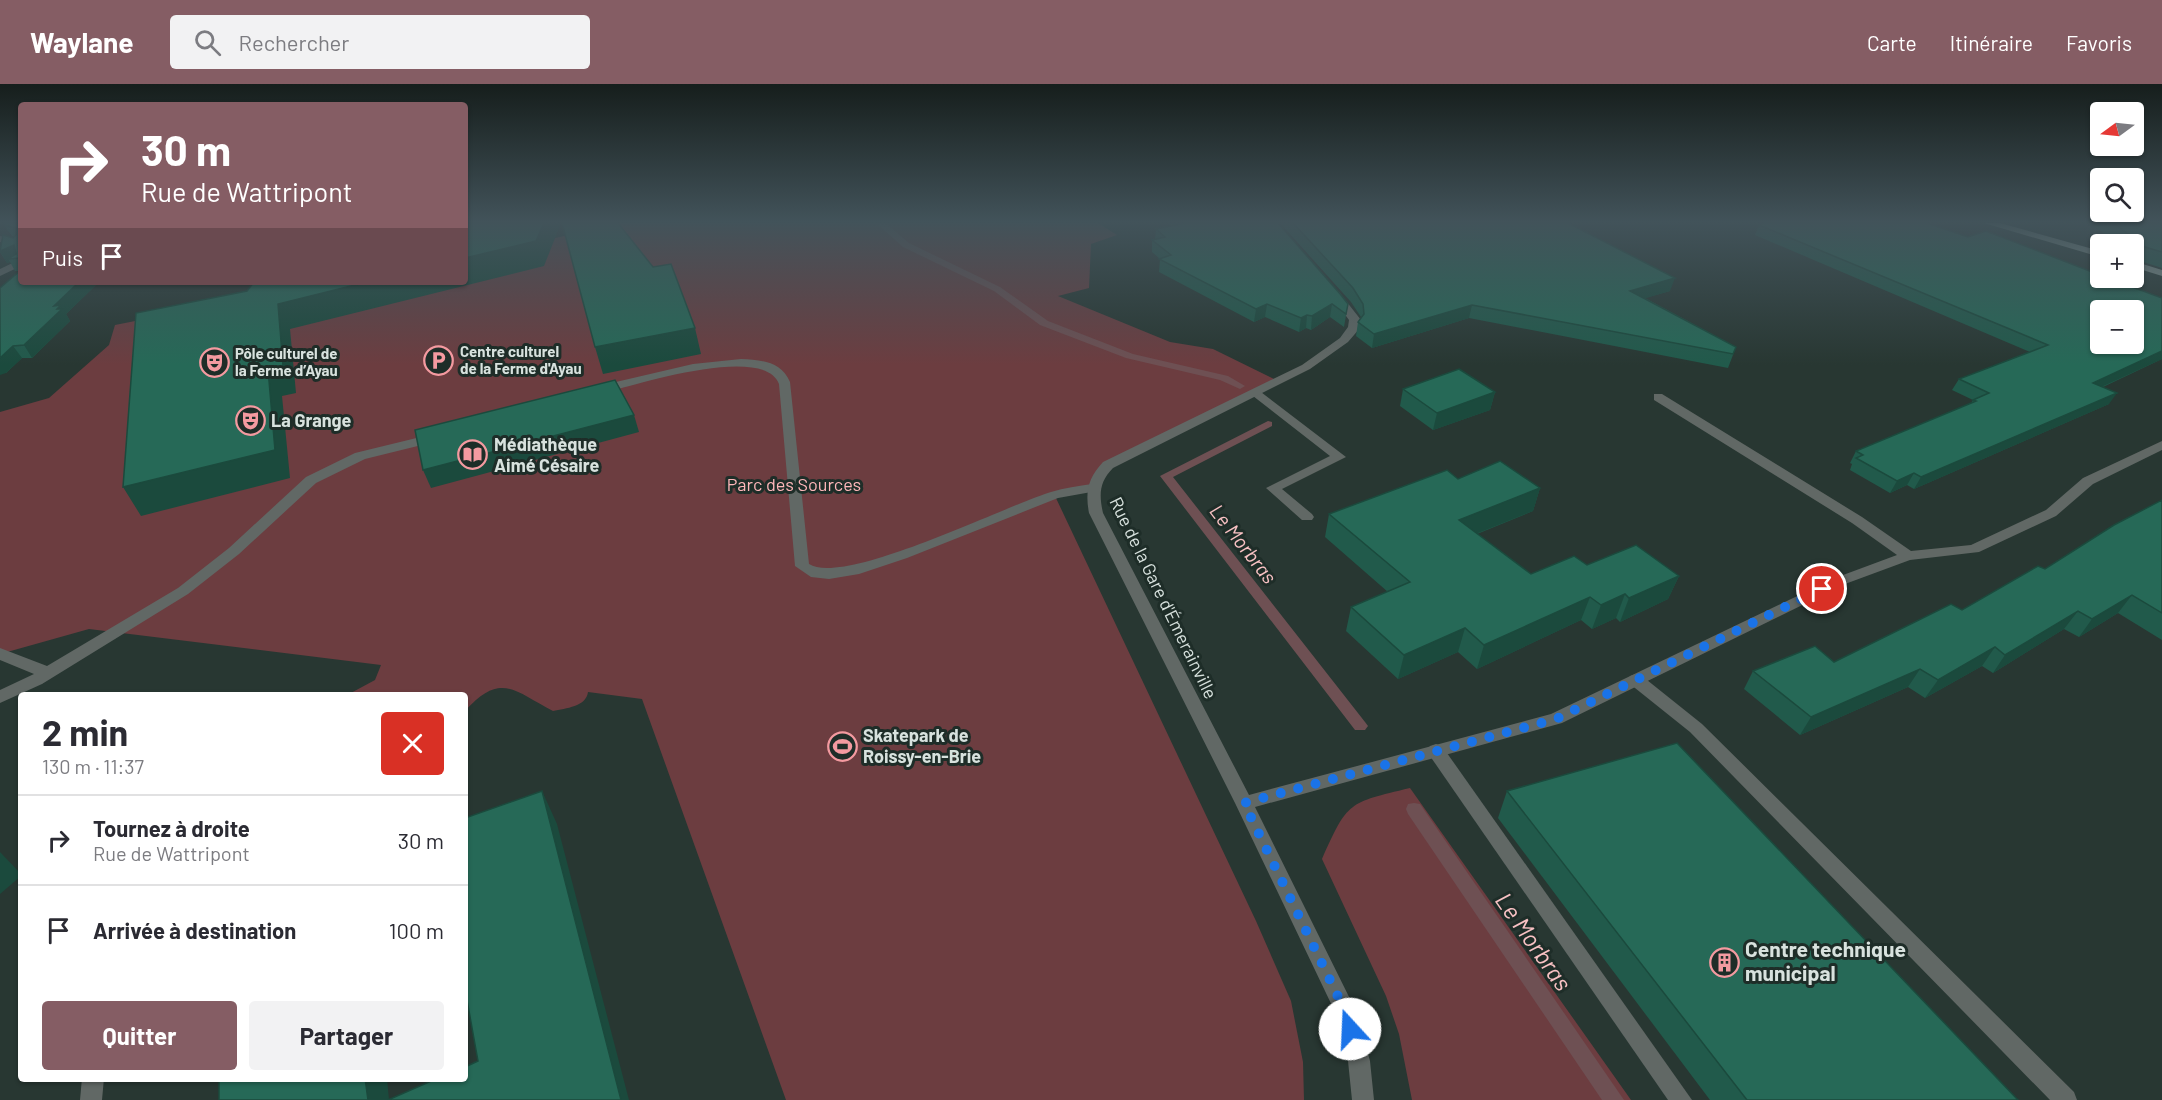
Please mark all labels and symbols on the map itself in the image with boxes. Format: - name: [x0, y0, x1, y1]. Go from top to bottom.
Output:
- north arrow: [2090, 102, 2144, 156]
- place label: Centre culturel de la Ferme d'Ayau: [460, 342, 582, 377]
- place label: Pôle culturel de la Ferme d’Ayau: [235, 344, 338, 379]
- parking icon: Centre culturel de la Ferme d'Ayau: [423, 345, 455, 377]
- theatre icon: Pôle culturel de la Ferme d’Ayau: [198, 347, 230, 379]
- theatre icon: La Grange: [234, 405, 266, 437]
- place label: La Grange: [271, 409, 352, 431]
- place label: Médiathèque Aimé Césaire: [494, 433, 599, 476]
- library icon: Médiathèque Aimé Césaire: [457, 439, 489, 471]
- park label: Parc des Sources: [727, 473, 861, 495]
- street label: Rue de la Gare d'Émerainville: [1105, 493, 1222, 702]
- water label: Le Morbras: [1205, 499, 1282, 588]
- pin: [1796, 563, 1847, 614]
- place label: Skatepark de Roissy-en-Brie: [863, 724, 981, 767]
- sports icon: Skatepark de Roissy-en-Brie: [826, 730, 858, 762]
- water label: Le Morbras: [1490, 887, 1578, 996]
- place label: Centre technique municipal: [1745, 936, 1906, 985]
- building icon: Centre technique municipal: [1708, 946, 1740, 978]
- position arrow: [1318, 997, 1382, 1061]

